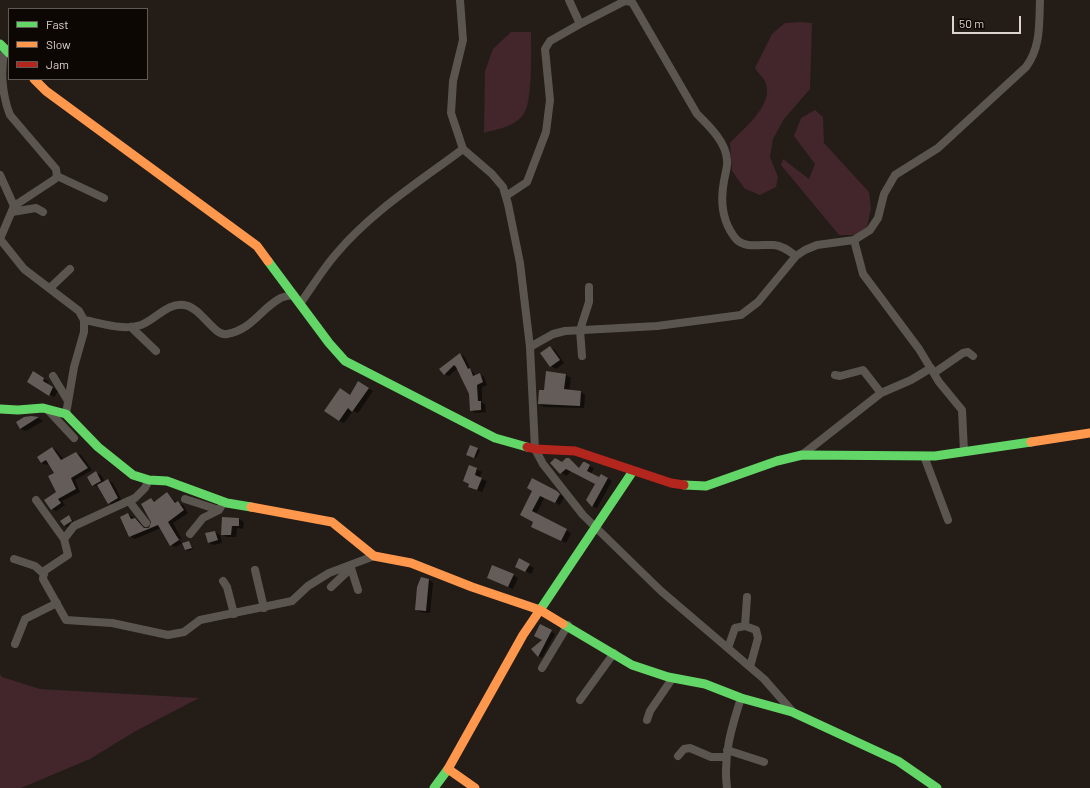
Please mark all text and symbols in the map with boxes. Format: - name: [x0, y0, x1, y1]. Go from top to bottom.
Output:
- legend: [8, 8, 148, 80]
- scale bar: [954, 8, 1023, 34]
- text: 50 m: [959, 16, 984, 30]
- text: Fast: [46, 17, 69, 31]
- text: Slow: [46, 37, 71, 51]
- text: Jam: [46, 57, 69, 71]

